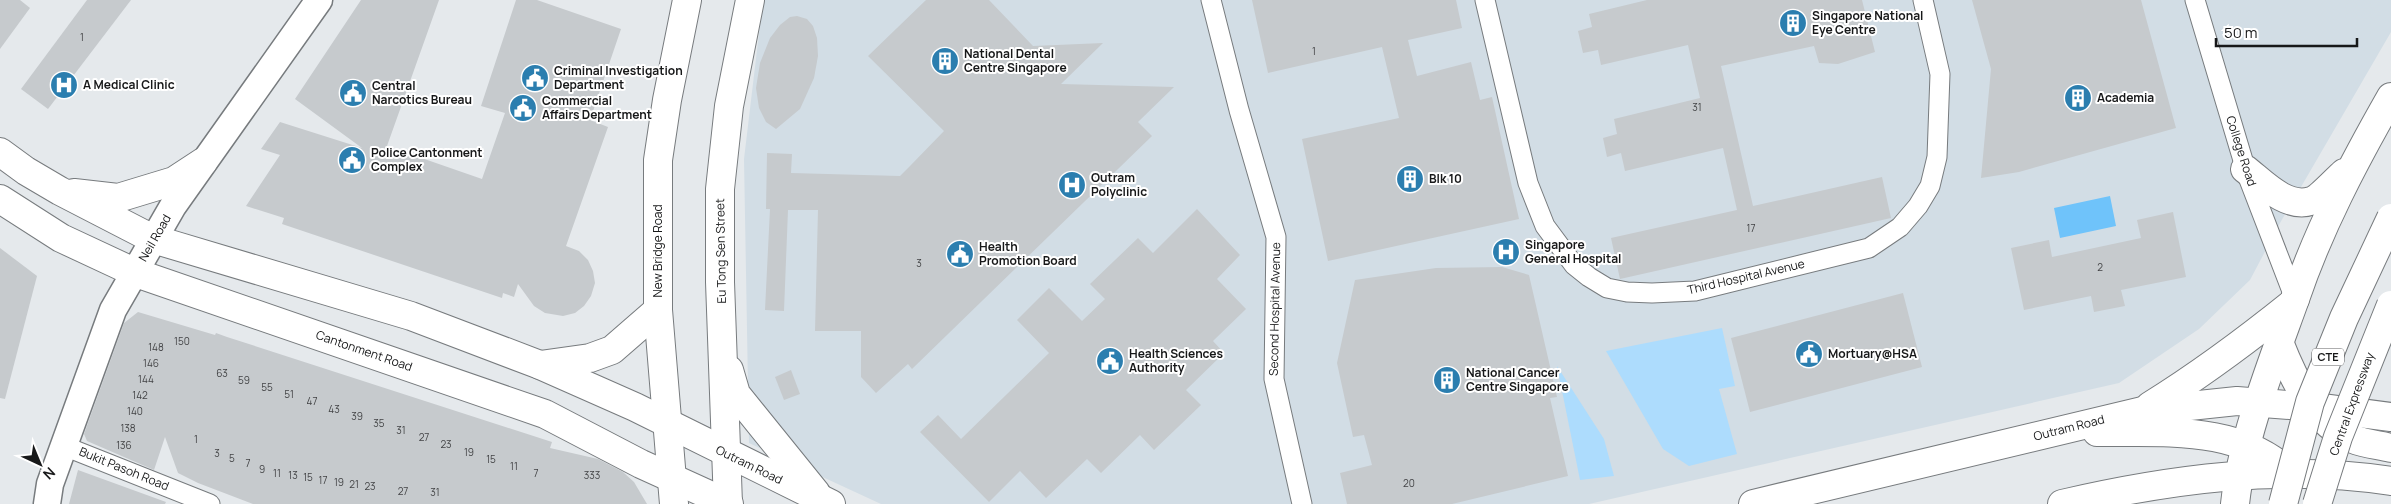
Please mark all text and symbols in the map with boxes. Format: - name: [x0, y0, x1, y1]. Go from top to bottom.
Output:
- place label: Singapore National Eye Centre: [1812, 7, 1923, 38]
- building icon: Singapore National Eye Centre: [1778, 8, 1808, 38]
- scale bar: [2216, 15, 2357, 47]
- text: 50 m: [2224, 22, 2258, 43]
- house number: 1: [80, 30, 84, 44]
- house number: 1: [1312, 44, 1316, 58]
- place label: National Dental Centre Singapore: [964, 45, 1067, 76]
- building icon: National Dental Centre Singapore: [930, 46, 960, 76]
- place label: Criminal Investigation Department: [554, 62, 683, 93]
- public building icon: Criminal Investigation Department: [520, 63, 550, 93]
- hospital icon: A Medical Clinic: [49, 70, 79, 100]
- place label: A Medical Clinic: [83, 76, 175, 93]
- place label: Central Narcotics Bureau: [372, 77, 472, 108]
- public building icon: Central Narcotics Bureau: [338, 78, 368, 108]
- building icon: Academia: [2063, 83, 2093, 113]
- place label: Academia: [2097, 89, 2154, 106]
- place label: Commercial Affairs Department: [542, 92, 652, 123]
- public building icon: Commercial Affairs Department: [508, 93, 538, 123]
- house number: 31: [1692, 100, 1702, 114]
- street label: College Road: [2222, 113, 2261, 188]
- place label: Police Cantonment Complex: [371, 144, 483, 175]
- public building icon: Police Cantonment Complex: [337, 145, 367, 175]
- building icon: Blk 10: [1395, 164, 1425, 194]
- place label: Outram Polyclinic: [1091, 169, 1147, 200]
- hospital icon: Outram Polyclinic: [1057, 170, 1087, 200]
- place label: Blk 10: [1429, 170, 1462, 187]
- street label: Eu Tong Sen Street: [711, 198, 730, 304]
- street label: New Bridge Road: [649, 204, 666, 298]
- street label: Neil Road: [134, 211, 175, 264]
- house number: 17: [1747, 221, 1755, 235]
- place label: Singapore General Hospital: [1525, 236, 1621, 267]
- hospital icon: Singapore General Hospital: [1491, 237, 1521, 267]
- place label: Health Promotion Board: [979, 238, 1077, 269]
- public building icon: Health Promotion Board: [945, 239, 975, 269]
- street label: Second Hospital Avenue: [1265, 242, 1284, 376]
- street label: Third Hospital Avenue: [1685, 255, 1806, 298]
- house number: 3: [916, 256, 922, 270]
- house number: 2: [2097, 260, 2103, 274]
- street label: Cantonment Road: [314, 326, 415, 375]
- house number: 150: [174, 334, 190, 348]
- public building icon: Mortuary@HSA: [1794, 339, 1824, 369]
- house number: 148: [148, 340, 164, 354]
- place label: Health Sciences Authority: [1129, 345, 1224, 376]
- place label: Mortuary@HSA: [1828, 345, 1917, 362]
- public building icon: Health Sciences Authority: [1095, 346, 1125, 376]
- road number: CTE: [2312, 348, 2344, 366]
- street label: Central Expressway: [2325, 349, 2378, 458]
- house number: 146: [143, 356, 159, 370]
- place label: National Cancer Centre Singapore: [1466, 364, 1569, 395]
- building icon: National Cancer Centre Singapore: [1432, 365, 1462, 395]
- house number: 63: [216, 366, 228, 380]
- house number: 144: [138, 372, 154, 386]
- house number: 59: [238, 373, 250, 387]
- house number: 55: [261, 380, 273, 394]
- house number: 51: [284, 387, 294, 401]
- house number: 142: [132, 388, 148, 402]
- house number: 47: [307, 394, 317, 408]
- house number: 43: [328, 402, 340, 416]
- house number: 140: [127, 404, 143, 418]
- house number: 39: [351, 409, 363, 423]
- street label: Outram Road: [2032, 411, 2106, 445]
- house number: 35: [373, 416, 385, 430]
- house number: 138: [120, 421, 136, 435]
- house number: 31: [396, 423, 406, 437]
- house number: 27: [419, 430, 429, 444]
- house number: 1: [194, 432, 198, 446]
- house number: 23: [440, 437, 452, 451]
- house number: 136: [116, 438, 132, 452]
- north arrow: [15, 439, 65, 489]
- street label: Outram Road: [713, 441, 785, 488]
- street label: Bukit Pasoh Road: [77, 443, 172, 494]
- house number: 19: [464, 445, 474, 459]
- house number: 3: [214, 446, 220, 460]
- house number: 5: [229, 451, 235, 465]
- house number: 15: [486, 452, 496, 466]
- house number: 7: [245, 456, 251, 470]
- house number: 11: [510, 459, 518, 473]
- house number: 9: [259, 462, 265, 476]
- text: N: [39, 463, 60, 484]
- house number: 11: [273, 466, 281, 480]
- house number: 7: [533, 466, 539, 480]
- house number: 13: [288, 468, 298, 482]
- house number: 333: [584, 468, 600, 482]
- house number: 15: [303, 470, 313, 484]
- house number: 17: [319, 473, 327, 487]
- house number: 19: [334, 475, 344, 489]
- house number: 20: [1403, 476, 1415, 490]
- house number: 21: [349, 477, 359, 491]
- house number: 23: [364, 479, 376, 493]
- house number: 27: [398, 484, 408, 498]
- house number: 31: [430, 485, 440, 499]

